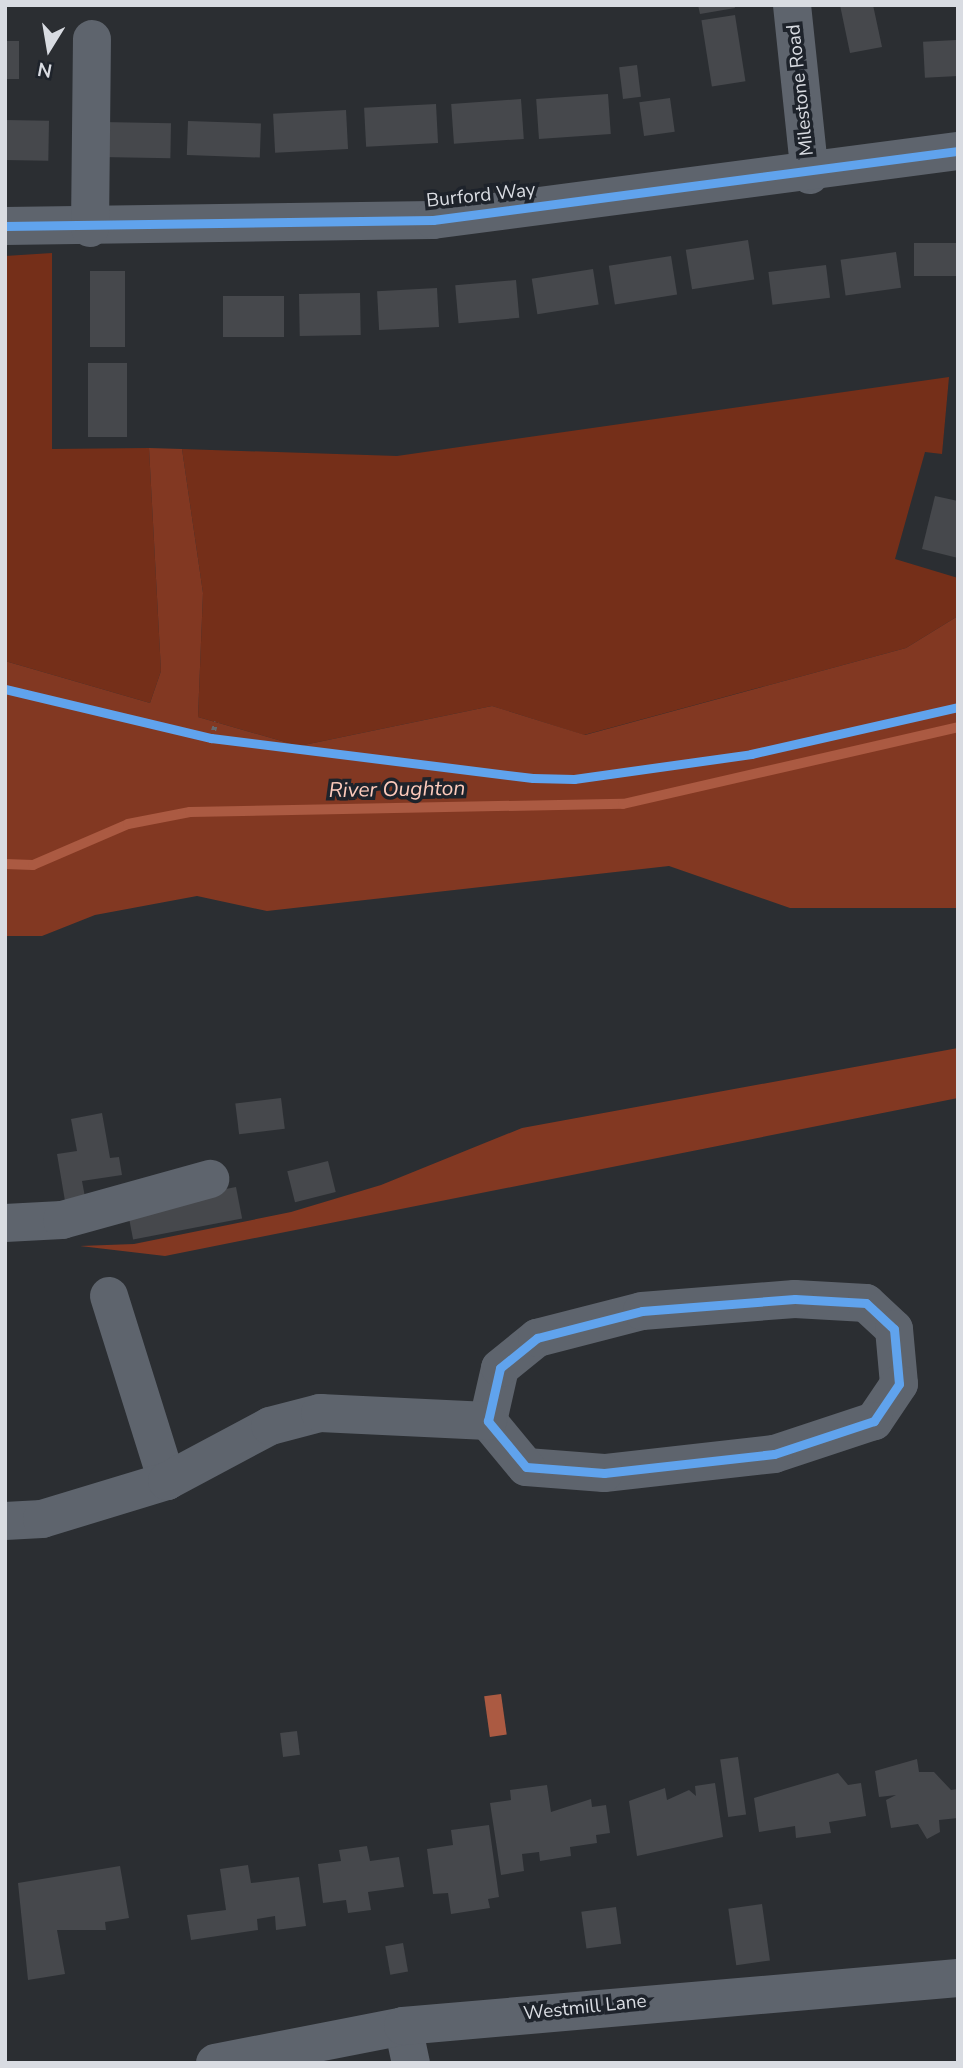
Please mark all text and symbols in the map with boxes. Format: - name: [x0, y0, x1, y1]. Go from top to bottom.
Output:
- north arrow: [14, 14, 84, 84]
- street label: Milestone Road: [783, 23, 819, 157]
- text: N: [36, 55, 54, 84]
- street label: Burford Way: [425, 179, 537, 213]
- water label: River Oughton: [328, 775, 466, 803]
- street label: Westmill Lane: [522, 1990, 648, 2026]

